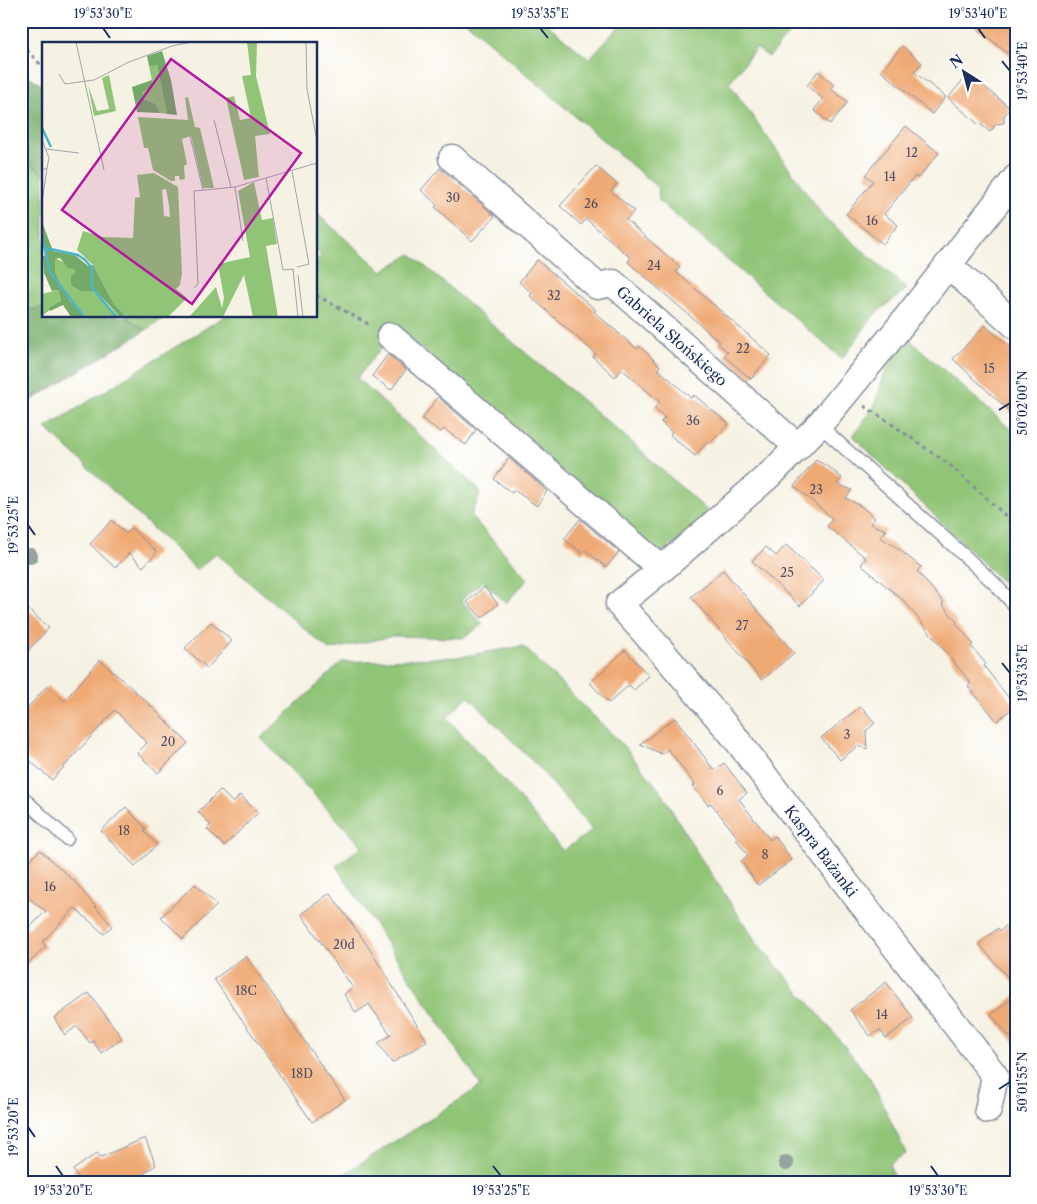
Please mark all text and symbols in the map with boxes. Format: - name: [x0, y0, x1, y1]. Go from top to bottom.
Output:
- text: 19°53'30"E: [74, 6, 132, 21]
- text: 19°53'35"E: [511, 6, 569, 21]
- text: 19°53'40"E: [949, 6, 1007, 21]
- inset map: [42, 42, 318, 318]
- text: 19°53'40"E: [1015, 42, 1030, 100]
- north arrow: [940, 48, 990, 98]
- text: N: [946, 51, 967, 72]
- house number: 12: [906, 145, 918, 160]
- house number: 14: [884, 169, 896, 184]
- house number: 30: [446, 190, 460, 205]
- house number: 26: [584, 196, 598, 211]
- house number: 16: [866, 213, 878, 228]
- house number: 24: [647, 258, 661, 273]
- street label: Gabriela Słońskiego: [613, 281, 732, 390]
- house number: 32: [547, 288, 561, 303]
- house number: 22: [736, 341, 750, 356]
- house number: 15: [983, 361, 995, 376]
- text: 50°02'00"N: [1015, 371, 1030, 435]
- house number: 36: [686, 413, 700, 428]
- house number: 23: [809, 482, 823, 497]
- text: 19°53'25"E: [6, 496, 21, 554]
- house number: 25: [780, 565, 794, 580]
- house number: 27: [736, 618, 748, 633]
- text: 19°53'35"E: [1015, 644, 1030, 702]
- house number: 3: [844, 727, 850, 742]
- house number: 20: [161, 734, 175, 749]
- house number: 6: [716, 783, 724, 798]
- street label: Kaspra Bażanki: [780, 801, 862, 901]
- house number: 18: [118, 823, 130, 838]
- house number: 8: [761, 847, 769, 862]
- house number: 16: [44, 879, 56, 894]
- house number: 20d: [333, 937, 356, 952]
- house number: 18C: [235, 983, 257, 998]
- house number: 14: [876, 1007, 888, 1022]
- text: 50°01'55"N: [1015, 1052, 1030, 1112]
- house number: 18D: [291, 1066, 313, 1081]
- text: 19°53'20"E: [6, 1098, 21, 1156]
- text: 19°53'20"E: [34, 1183, 92, 1198]
- text: 19°53'25"E: [472, 1183, 530, 1198]
- text: 19°53'30"E: [909, 1183, 967, 1198]

